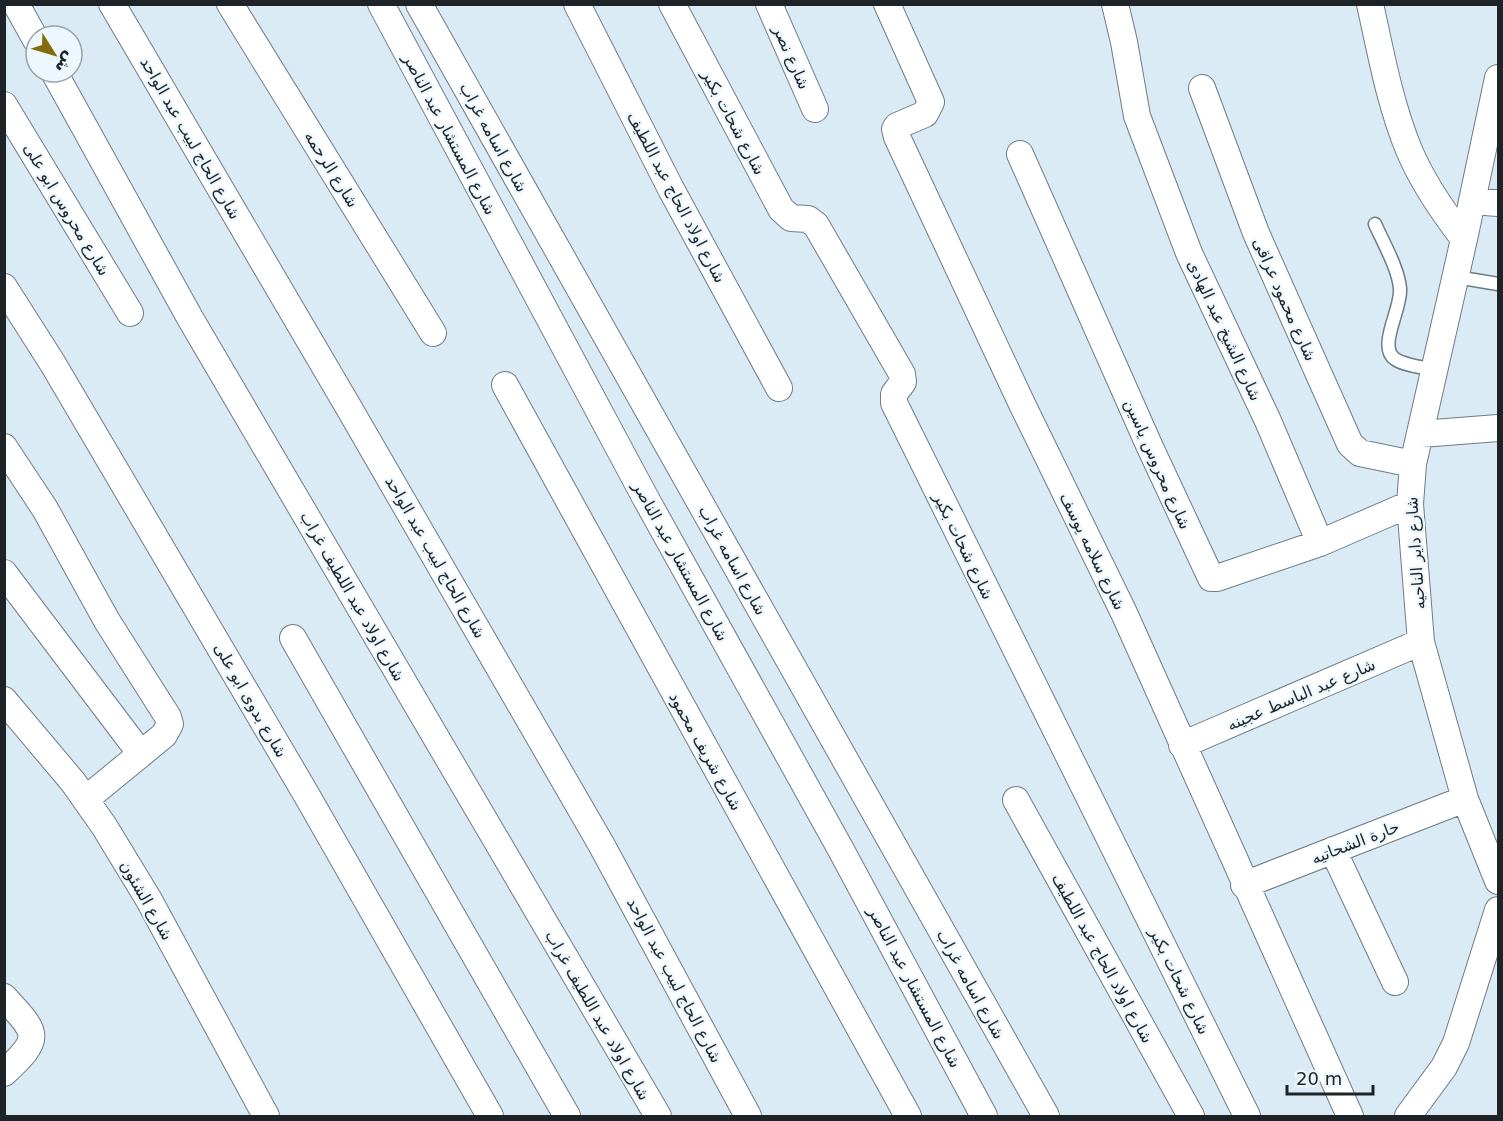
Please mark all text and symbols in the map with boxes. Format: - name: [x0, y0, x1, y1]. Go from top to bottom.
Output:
- street label: شارع نصر: [768, 21, 814, 92]
- north arrow: [24, 24, 84, 84]
- text: ش: [51, 48, 80, 77]
- street label: شارع المستشار عبد الناصر: [398, 50, 500, 218]
- street label: شارع الحاج لبيب عبد الواحد: [135, 54, 245, 223]
- street label: شارع شحات بكير: [697, 66, 769, 179]
- street label: شارع اسامه غراب: [455, 79, 532, 196]
- street label: شارع اولاد الحاج عبد اللطيف: [622, 108, 730, 287]
- street label: شارع الرحمه: [300, 128, 363, 212]
- street label: شارع محروس ابو على: [19, 140, 114, 279]
- street label: شارع محمود عراقى: [1248, 235, 1320, 364]
- street label: شارع الشيخ عبد الهادى: [1183, 257, 1266, 404]
- street label: شارع محروس ياسين: [1119, 396, 1195, 533]
- street label: شارع الحاج لبيب عبد الواحد: [380, 473, 490, 642]
- street label: شارع المستشار عبد الناصر: [627, 477, 732, 645]
- street label: شارع شحات بكير: [928, 489, 998, 603]
- street label: شارع سلامه يوسف: [1055, 489, 1129, 614]
- street label: شارع داير الناحيه: [1402, 496, 1430, 610]
- street label: شارع اسامه غراب: [694, 502, 771, 619]
- street label: شارع اولاد عبد اللطيف غراب: [295, 508, 409, 685]
- street label: شارع بدوى ابو على: [209, 640, 291, 761]
- street label: شارع عبد الباسط عجينه: [1224, 655, 1379, 735]
- street label: شارع شريف محمود: [664, 689, 746, 814]
- street label: حارة الشحاتيه: [1309, 817, 1402, 869]
- street label: شارع الشئون: [115, 857, 177, 944]
- street label: شارع اولاد الحاج عبد اللطيف: [1047, 870, 1157, 1047]
- street label: شارع الحاج لبيب عبد الواحد: [622, 895, 726, 1066]
- street label: شارع المستشار عبد الناصر: [863, 903, 965, 1071]
- street label: شارع شحات بكير: [1144, 924, 1214, 1038]
- street label: شارع اسامه غراب: [932, 926, 1009, 1043]
- street label: شارع اولاد عبد اللطيف غراب: [540, 927, 654, 1104]
- scale bar: [1287, 1058, 1372, 1096]
- text: 20 m: [1296, 1068, 1342, 1089]

